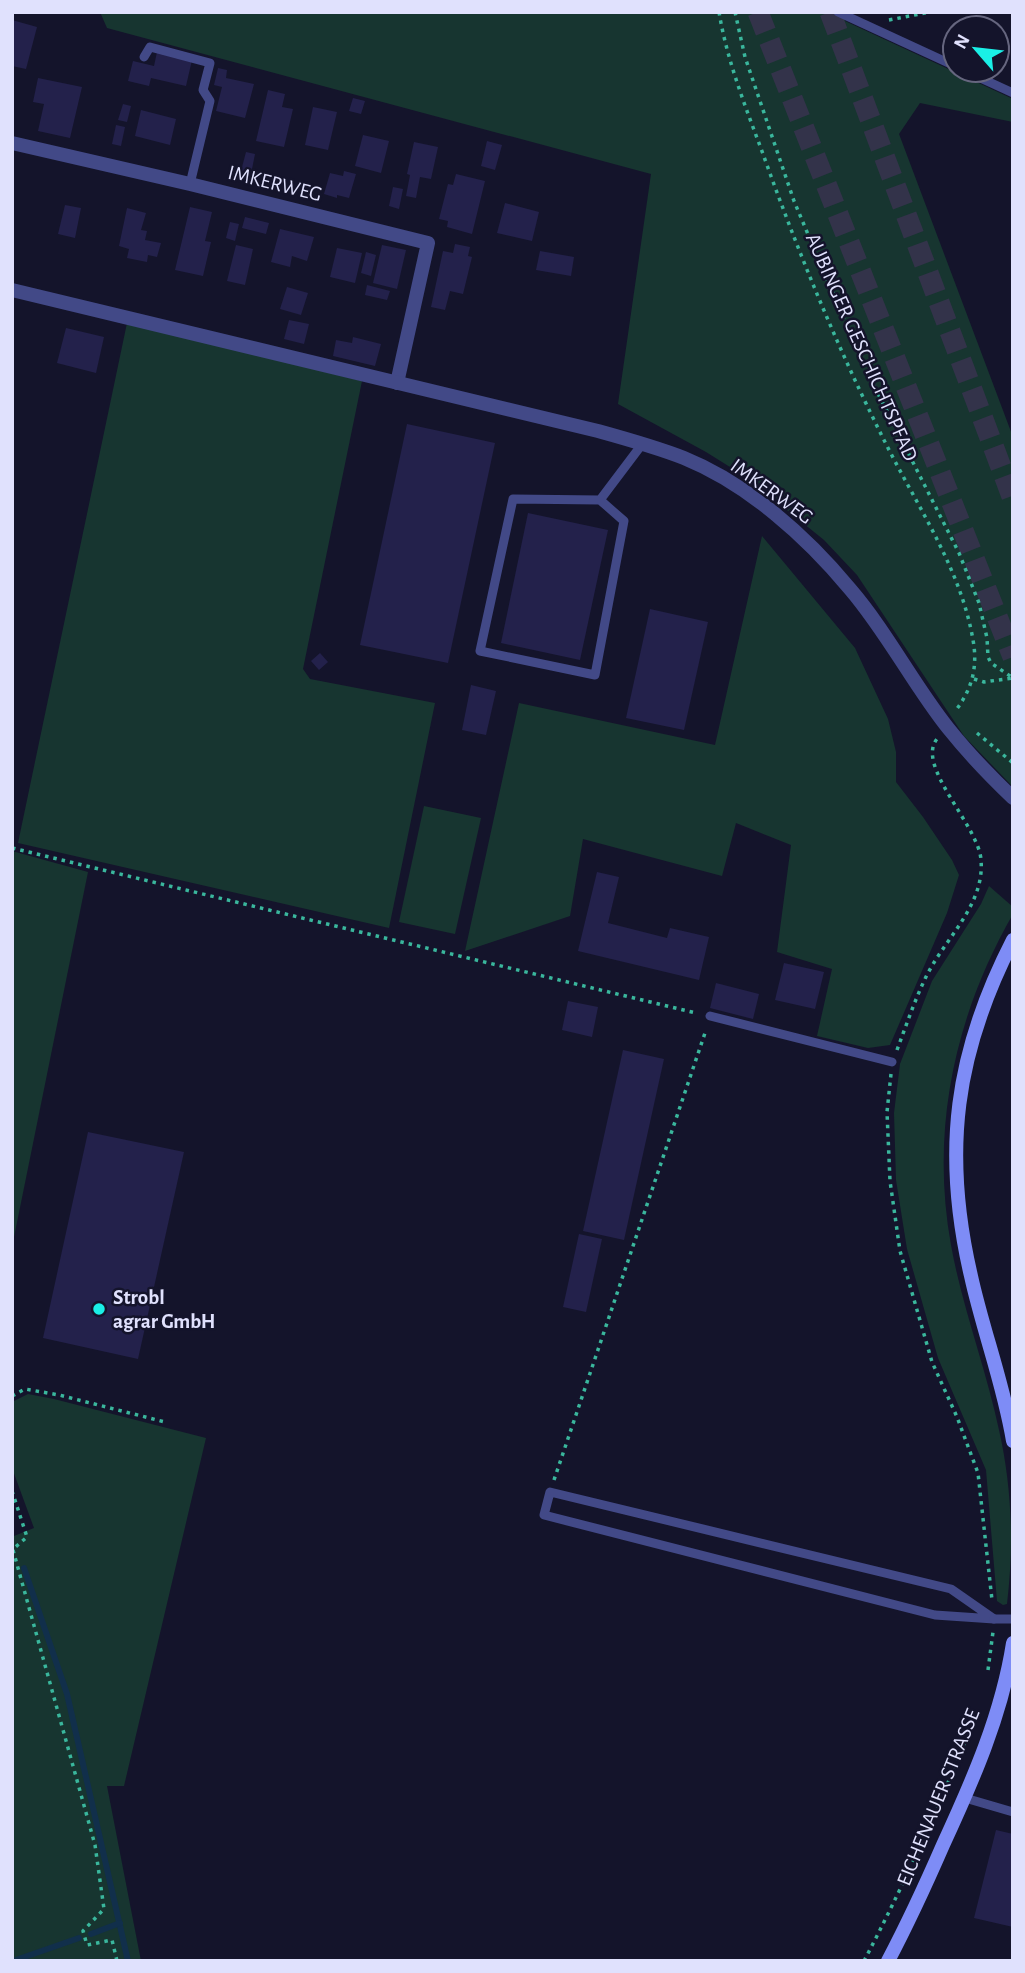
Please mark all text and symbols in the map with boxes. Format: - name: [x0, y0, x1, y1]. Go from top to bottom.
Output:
- north arrow: [941, 14, 1011, 84]
- text: N: [951, 31, 974, 52]
- street label: IMKERWEG: [226, 162, 324, 205]
- street label: AUBINGER GESCHICHTSPFAD: [802, 230, 921, 464]
- street label: IMKERWEG: [727, 455, 817, 528]
- place label: Strobl agrar GmbH: [113, 1287, 215, 1332]
- marker: Strobl agrar GmbH: [91, 1301, 107, 1317]
- street label: EICHENAUER STRASSE: [893, 1706, 984, 1889]

